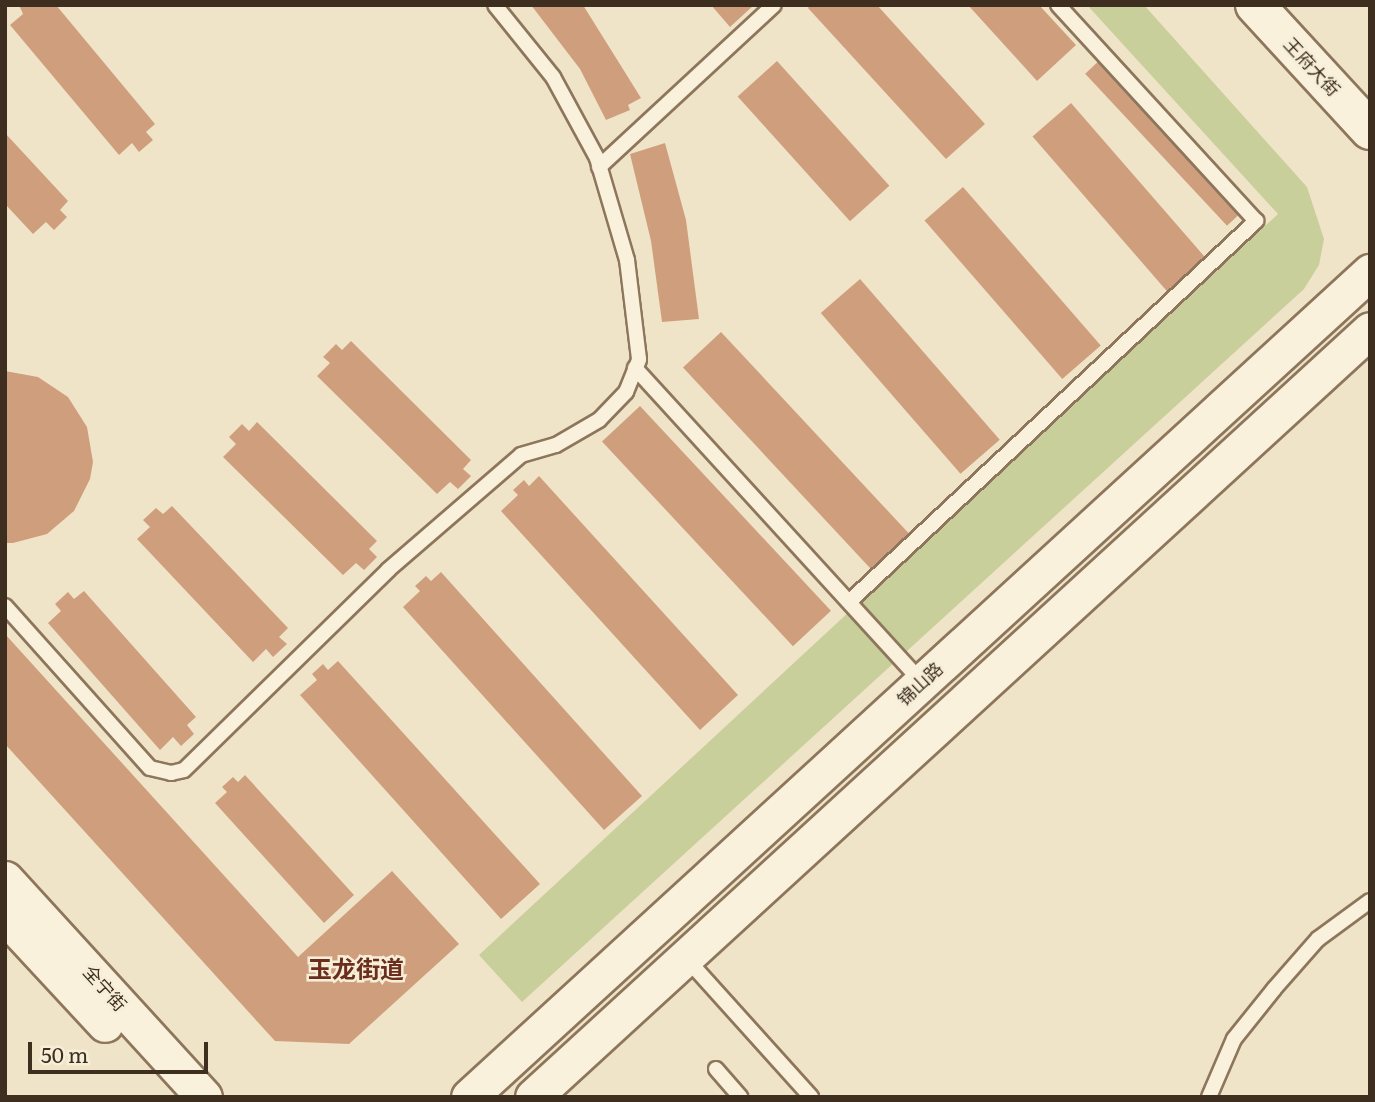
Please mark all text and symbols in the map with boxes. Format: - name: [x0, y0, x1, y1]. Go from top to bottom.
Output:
- street label: 王府大街: [1280, 33, 1344, 101]
- street label: 锦山路: [893, 658, 947, 710]
- district label: 玉龙街道: [308, 954, 404, 982]
- street label: 全宁街: [79, 961, 131, 1015]
- scale bar: [32, 1028, 212, 1072]
- text: 50 m: [41, 1038, 88, 1069]

